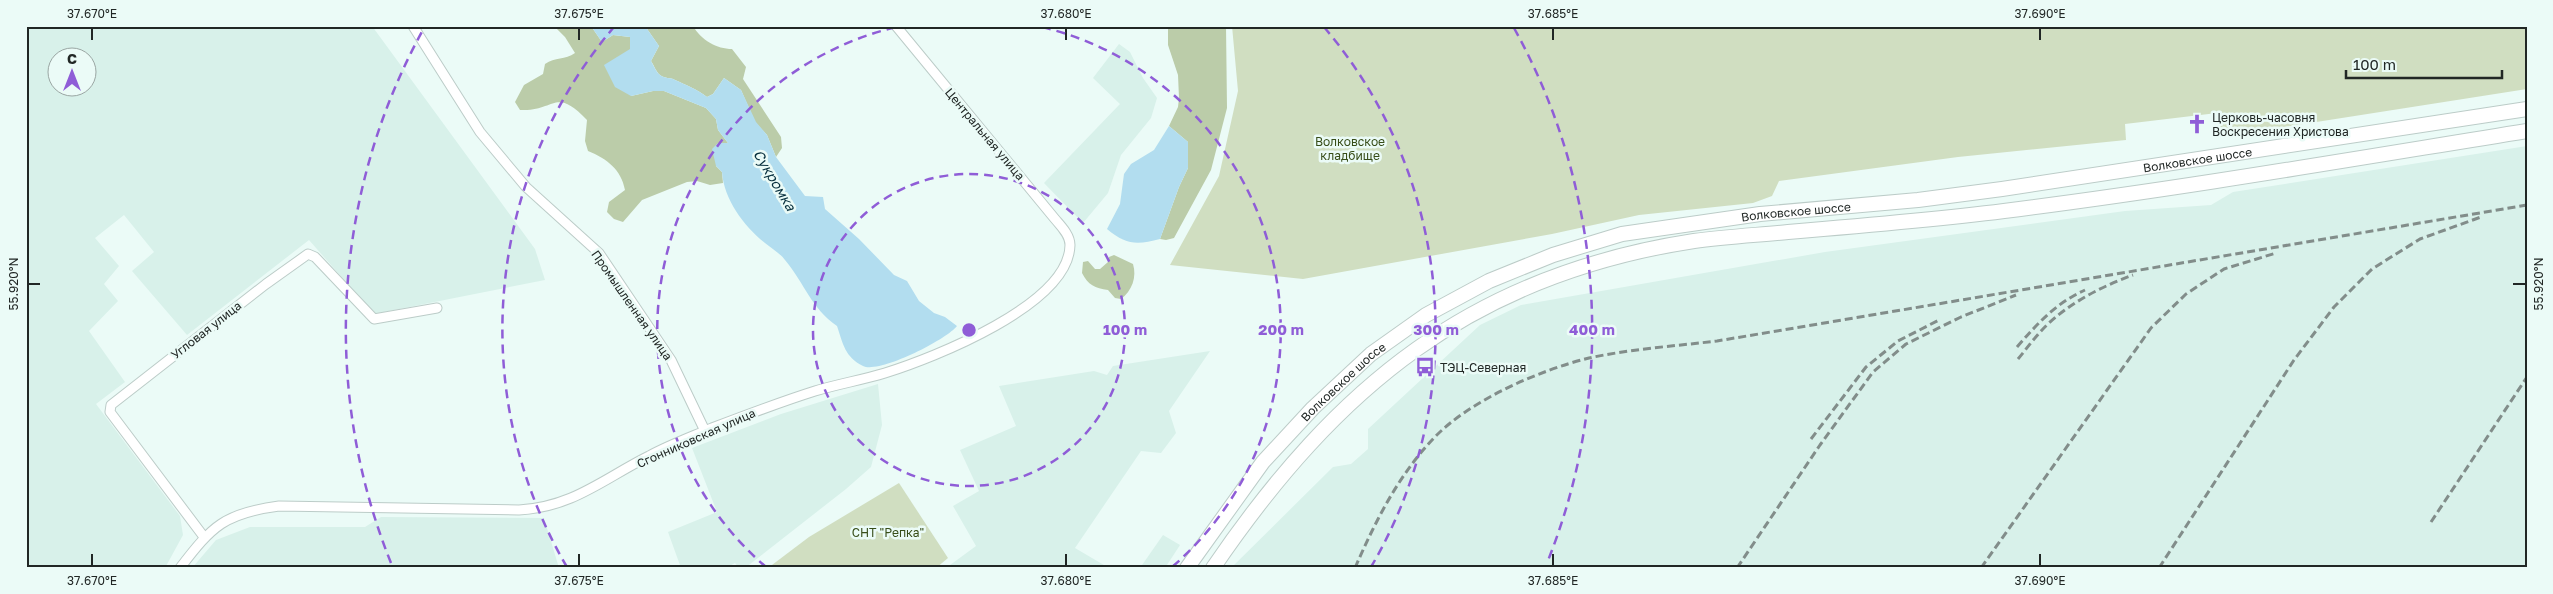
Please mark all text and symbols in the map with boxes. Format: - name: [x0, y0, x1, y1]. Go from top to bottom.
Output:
- text: 37.670°E: [67, 6, 117, 21]
- text: 37.675°E: [554, 6, 604, 21]
- text: 37.680°E: [1040, 6, 1092, 21]
- text: 37.685°E: [1528, 6, 1578, 21]
- text: 37.690°E: [2015, 6, 2065, 21]
- north arrow: [48, 48, 98, 98]
- scale bar: [2346, 48, 2502, 80]
- text: С: [67, 50, 77, 67]
- text: 100 m: [2353, 55, 2396, 73]
- street label: Центральная улица: [942, 85, 1028, 183]
- place label: Церковь-часовня Воскресения Христова: [2212, 110, 2349, 139]
- church icon: Церковь-часовня Воскресения Христова: [2186, 113, 2208, 135]
- park label: Волковское кладбище: [1315, 134, 1385, 163]
- street label: Волковское шоссе: [2142, 143, 2253, 175]
- water label: Сукромка: [750, 146, 800, 215]
- street label: Волковское шоссе: [1740, 198, 1852, 224]
- street label: Промышленная улица: [588, 247, 676, 363]
- text: 55.920°N: [6, 258, 21, 310]
- text: 55.920°N: [2531, 258, 2546, 310]
- street label: Угловая улица: [168, 298, 244, 362]
- text: 100 m: [1103, 320, 1147, 338]
- text: 200 m: [1258, 320, 1304, 338]
- text: 300 m: [1413, 320, 1459, 338]
- text: 400 m: [1569, 320, 1615, 338]
- centre of rings: [960, 321, 978, 339]
- street label: Волковское шоссе: [1297, 339, 1388, 424]
- bus stop icon: ТЭЦ-Северная: [1414, 356, 1436, 378]
- place label: ТЭЦ-Северная: [1440, 360, 1526, 375]
- street label: Сгонниковская улица: [634, 405, 758, 471]
- park label: СНТ "Репка": [852, 525, 924, 540]
- text: 37.670°E: [67, 573, 117, 588]
- text: 37.675°E: [554, 573, 604, 588]
- text: 37.680°E: [1040, 573, 1092, 588]
- text: 37.685°E: [1528, 573, 1578, 588]
- text: 37.690°E: [2015, 573, 2065, 588]

